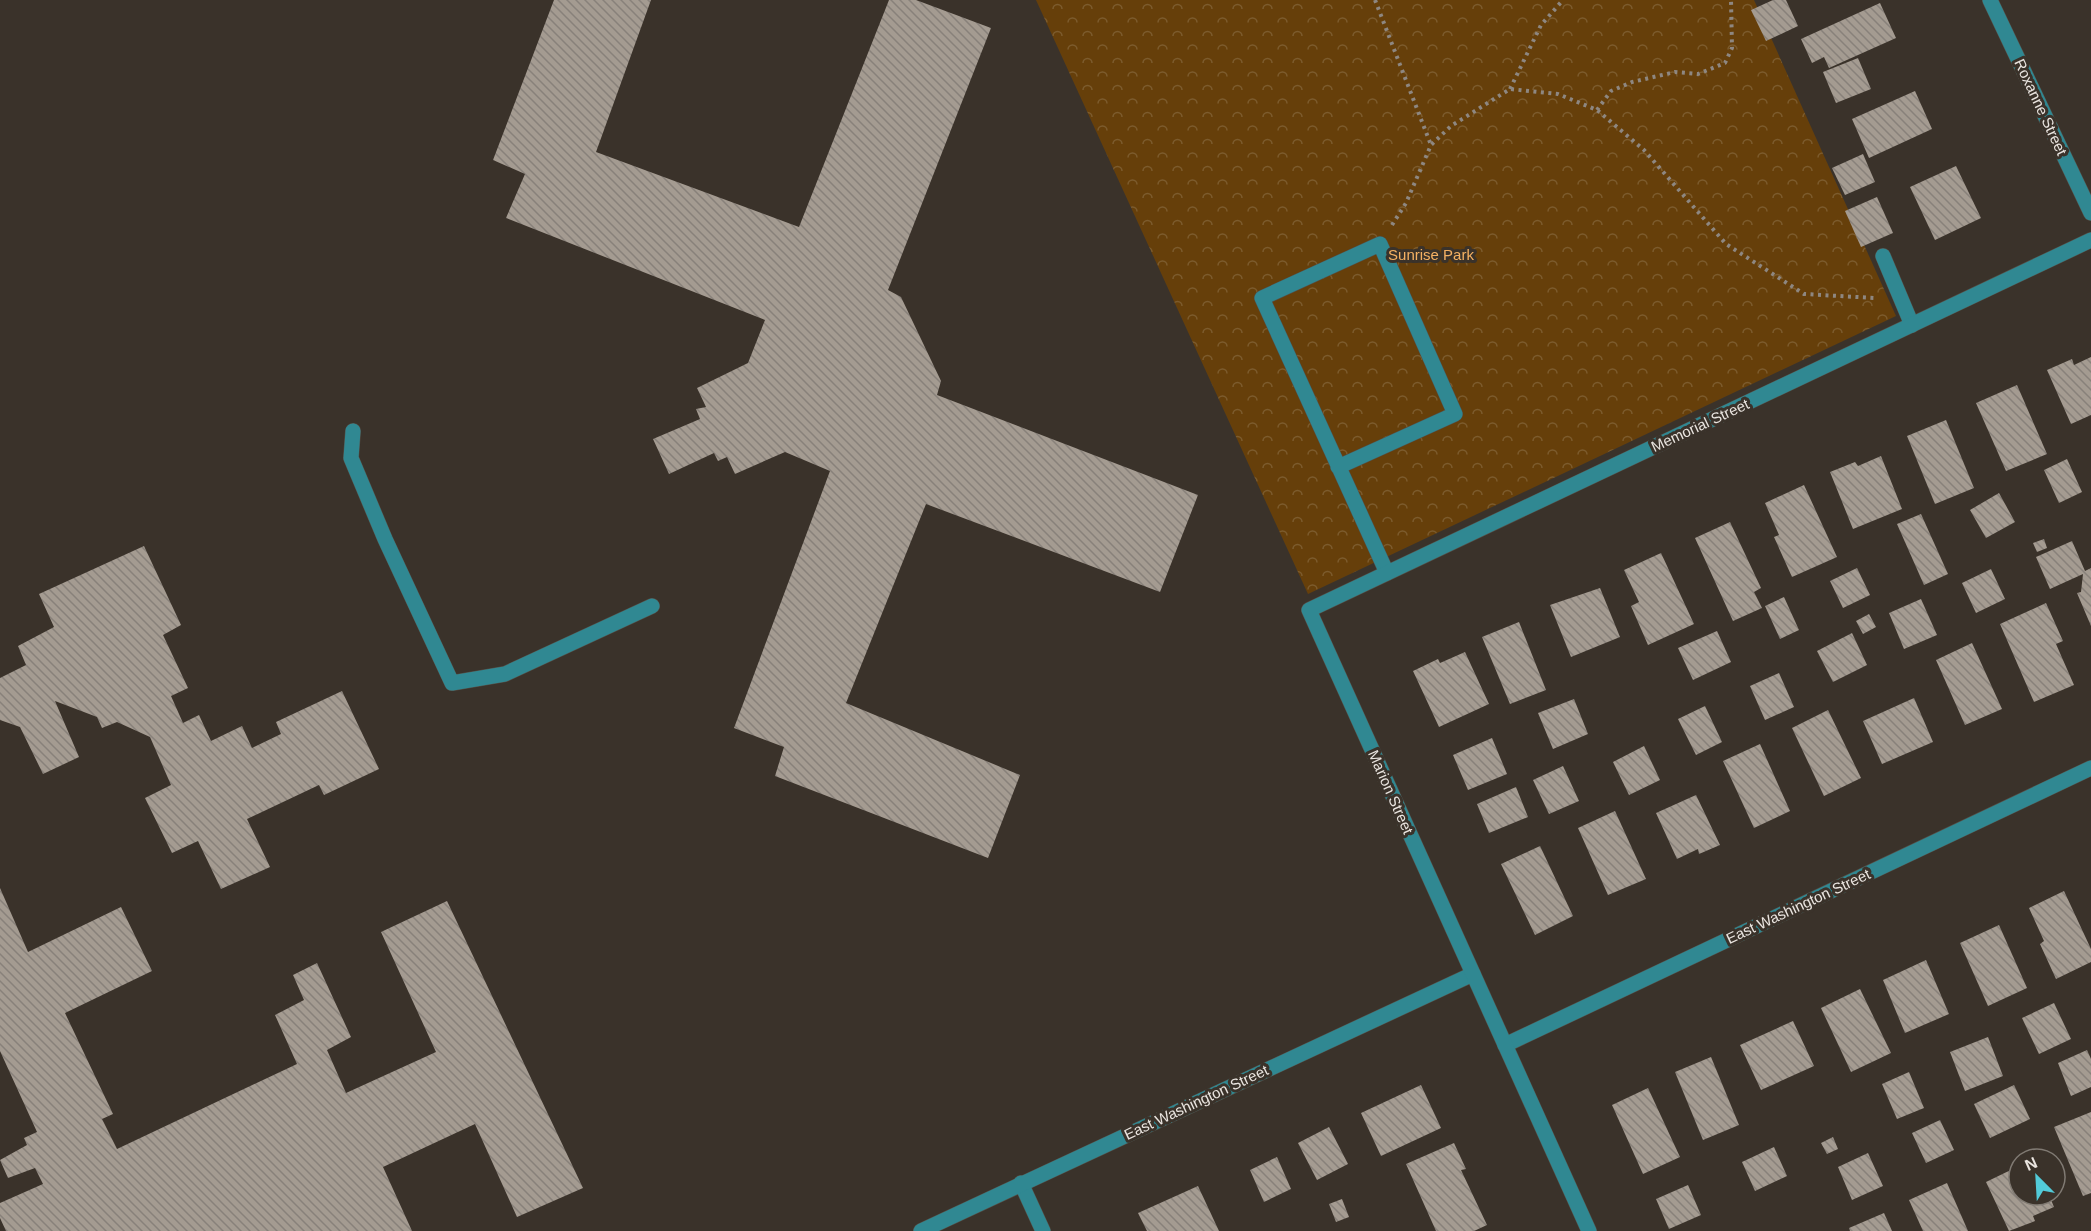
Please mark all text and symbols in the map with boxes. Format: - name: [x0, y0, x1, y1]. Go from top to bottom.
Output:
- street label: Roxanne Street: [2011, 56, 2071, 159]
- park label: Sunrise Park: [1388, 246, 1474, 263]
- street label: Memorial Street: [1648, 395, 1752, 455]
- street label: Marion Street: [1365, 747, 1417, 837]
- street label: East Washington Street: [1723, 865, 1873, 947]
- street label: East Washington Street: [1121, 1061, 1271, 1143]
- north arrow: [2007, 1147, 2067, 1207]
- text: N: [2022, 1154, 2040, 1174]

